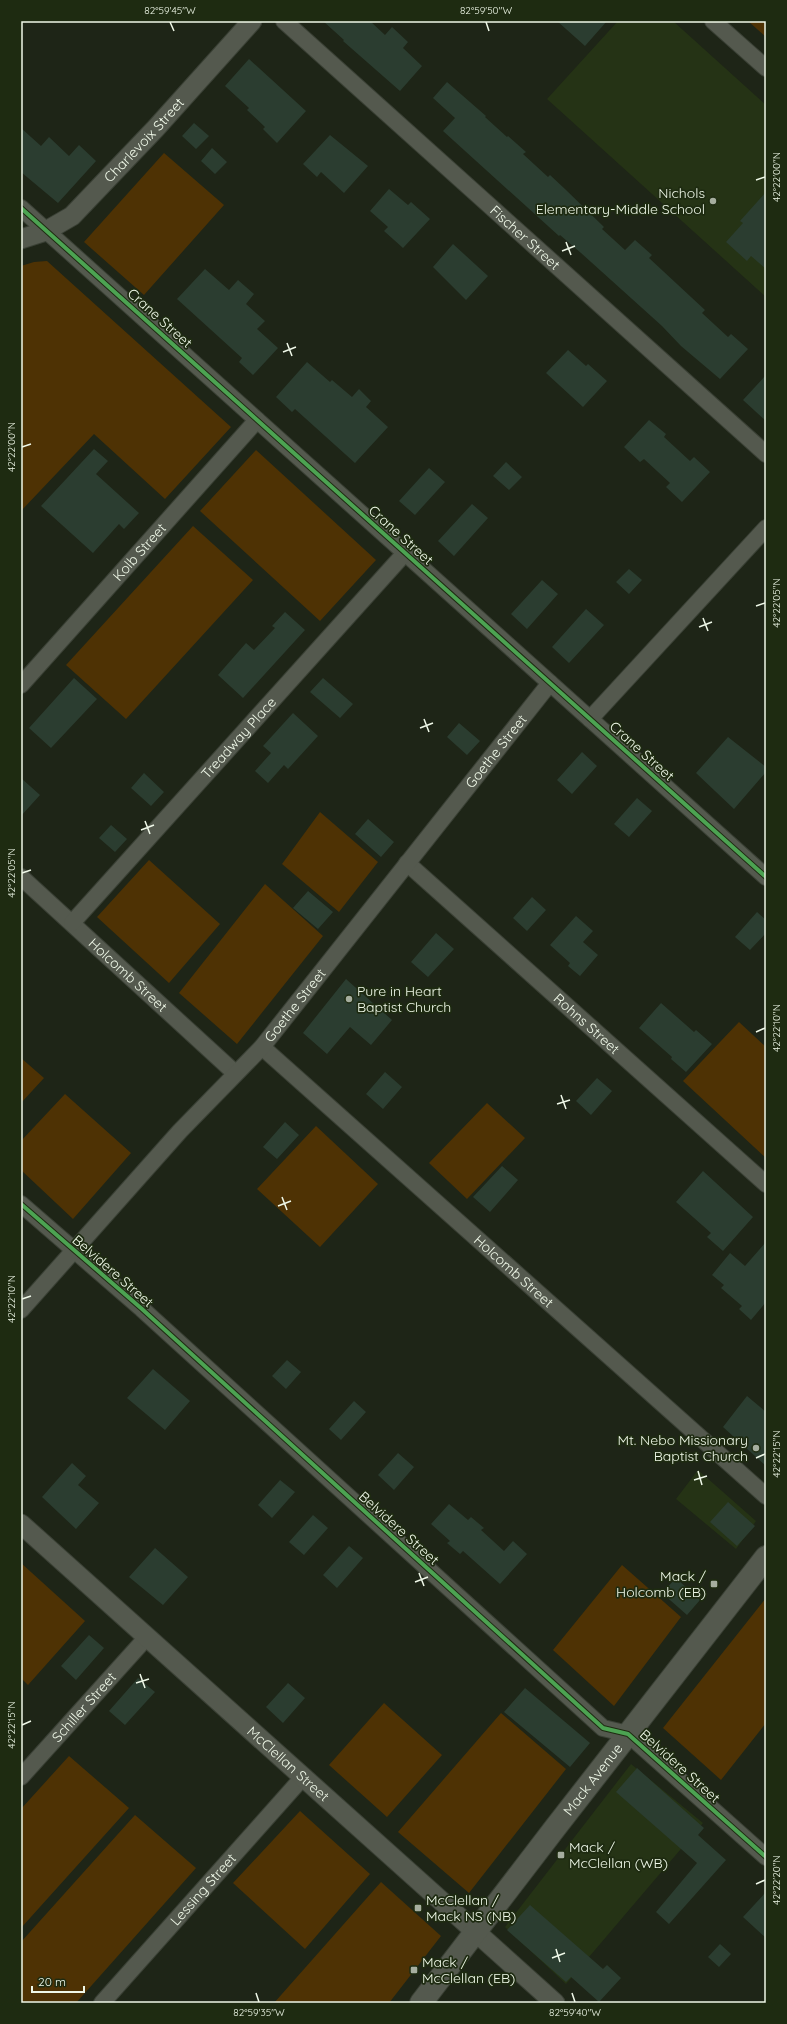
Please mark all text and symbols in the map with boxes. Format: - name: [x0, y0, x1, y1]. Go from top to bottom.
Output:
- text: 82°59'45"W: [144, 4, 196, 17]
- text: 82°59'50"W: [460, 4, 512, 17]
- street label: Charlevoix Street: [100, 94, 188, 186]
- text: 42°22'00"N: [770, 152, 783, 202]
- place label: Nichols Elementary-Middle School: [536, 184, 705, 218]
- marker: Nichols Elementary-Middle School: [708, 196, 718, 206]
- street label: Fischer Street: [486, 201, 564, 274]
- street label: Crane Street: [124, 284, 196, 352]
- text: 42°22'00"N: [5, 422, 18, 472]
- street label: Crane Street: [365, 501, 437, 569]
- street label: Kolb Street: [109, 519, 170, 585]
- text: 42°22'05"N: [770, 578, 783, 628]
- street label: Treadway Place: [197, 693, 280, 783]
- street label: Goethe Street: [461, 711, 531, 792]
- street label: Crane Street: [606, 717, 678, 785]
- text: 42°22'05"N: [5, 848, 18, 898]
- street label: Holcomb Street: [85, 934, 171, 1016]
- street label: Goethe Street: [260, 965, 330, 1046]
- place label: Pure in Heart Baptist Church: [357, 982, 451, 1016]
- street label: Rohns Street: [550, 989, 624, 1058]
- marker: Pure in Heart Baptist Church: [344, 994, 354, 1004]
- text: 42°22'10"N: [770, 1004, 783, 1052]
- street label: Belvidere Street: [69, 1231, 157, 1311]
- street label: Holcomb Street: [470, 1231, 557, 1312]
- text: 42°22'10"N: [5, 1275, 18, 1323]
- text: 42°22'15"N: [770, 1430, 783, 1478]
- place label: Mt. Nebo Missionary Baptist Church: [617, 1431, 748, 1465]
- marker: Mt. Nebo Missionary Baptist Church: [751, 1443, 761, 1453]
- street label: Belvidere Street: [355, 1487, 443, 1569]
- place label: Mack / Holcomb (EB): [616, 1567, 707, 1601]
- marker: Mack / Holcomb (EB): [709, 1579, 719, 1589]
- street label: Schiller Street: [48, 1668, 120, 1746]
- text: 42°22'15"N: [5, 1701, 18, 1749]
- street label: McClellan Street: [243, 1722, 333, 1805]
- street label: Belvidere Street: [636, 1725, 724, 1807]
- street label: Mack Avenue: [559, 1740, 627, 1819]
- place label: Mack / McClellan (WB): [569, 1838, 668, 1872]
- street label: Lessing Street: [166, 1849, 240, 1929]
- marker: Mack / McClellan (WB): [556, 1850, 566, 1860]
- text: 42°22'20"N: [770, 1855, 783, 1905]
- place label: McClellan / Mack NS (NB): [426, 1891, 516, 1925]
- marker: McClellan / Mack NS (NB): [413, 1903, 423, 1913]
- place label: Mack / McClellan (EB): [422, 1953, 515, 1987]
- marker: Mack / McClellan (EB): [409, 1965, 419, 1975]
- scale bar: [32, 1968, 84, 1994]
- text: 20 m: [38, 1974, 66, 1989]
- text: 82°59'35"W: [233, 2006, 285, 2019]
- text: 82°59'40"W: [549, 2006, 601, 2019]

